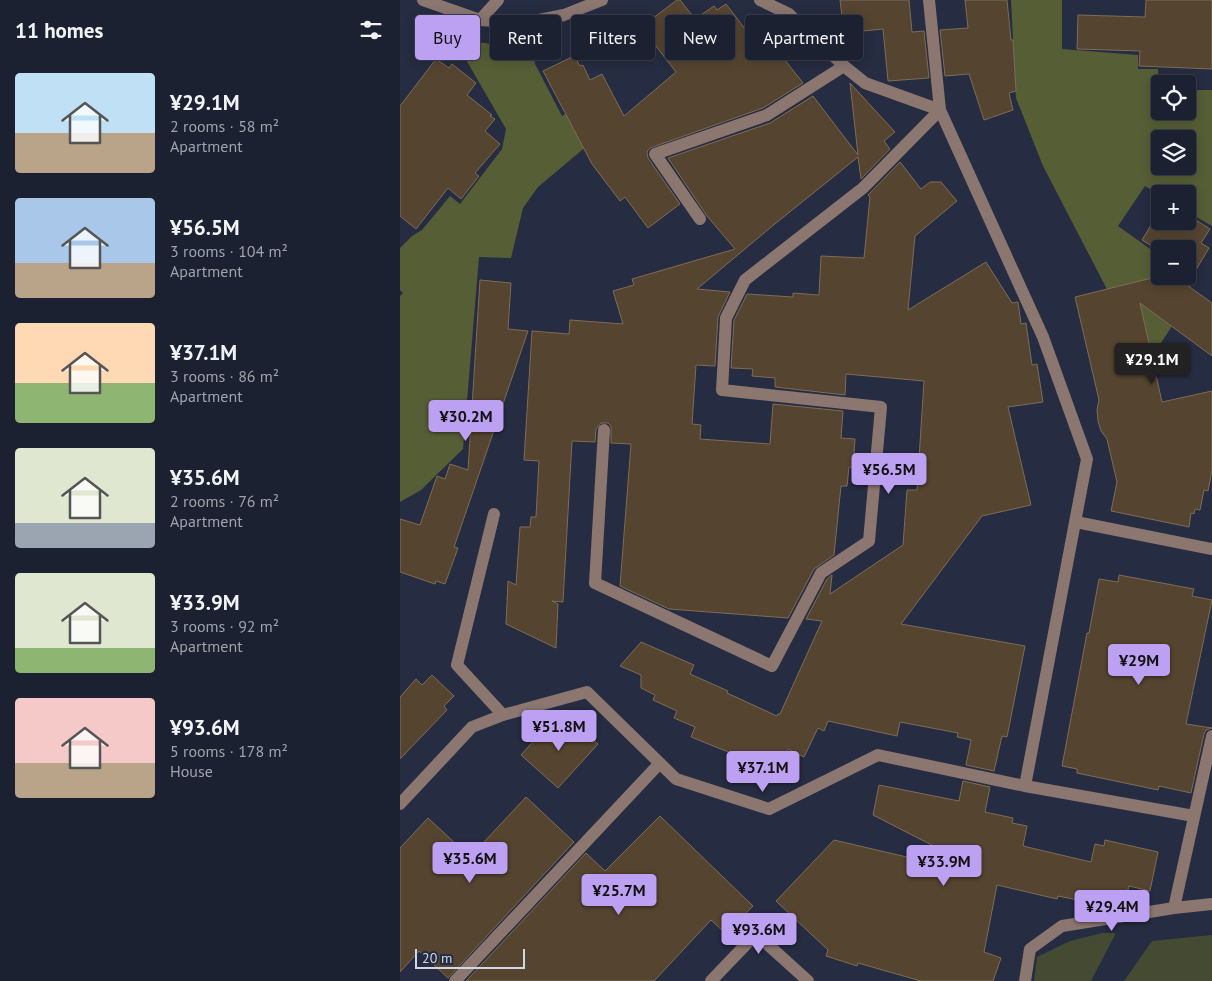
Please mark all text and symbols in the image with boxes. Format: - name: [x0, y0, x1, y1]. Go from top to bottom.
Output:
- chip: Buy: [415, 15, 480, 60]
- chip: Rent: [490, 15, 561, 60]
- chip: Filters: [571, 15, 655, 60]
- chip: New: [665, 15, 735, 60]
- chip: Apartment: [745, 15, 863, 60]
- icon: filters: [357, 16, 385, 44]
- text: 11 homes: [15, 17, 103, 44]
- map controls: [1151, 75, 1196, 285]
- button: locate: [1151, 75, 1196, 120]
- text: ¥29.1M: [170, 89, 240, 116]
- icon: home: [55, 93, 115, 153]
- text: 2 rooms · 58 m²: [170, 116, 279, 136]
- button: layers: [1151, 130, 1196, 175]
- text: Apartment: [170, 136, 243, 156]
- button: +: [1151, 185, 1196, 230]
- text: ¥56.5M: [170, 214, 240, 241]
- icon: home: [55, 218, 115, 278]
- button: −: [1151, 240, 1196, 285]
- text: 3 rooms · 104 m²: [170, 241, 288, 261]
- text: Apartment: [170, 261, 243, 281]
- text: ¥37.1M: [170, 339, 237, 366]
- pin: ¥29.1M: [1111, 342, 1193, 385]
- icon: home: [55, 343, 115, 403]
- text: ¥29.1M: [1125, 349, 1179, 369]
- text: 3 rooms · 86 m²: [170, 366, 279, 386]
- text: Apartment: [170, 386, 243, 406]
- pin: ¥30.2M: [425, 400, 507, 442]
- text: ¥30.2M: [439, 406, 493, 426]
- pin: ¥56.5M: [848, 452, 930, 495]
- text: ¥56.5M: [862, 459, 916, 479]
- text: ¥35.6M: [170, 464, 240, 491]
- icon: home: [55, 468, 115, 528]
- text: 2 rooms · 76 m²: [170, 491, 279, 511]
- text: Apartment: [170, 511, 243, 531]
- text: ¥33.9M: [170, 589, 240, 616]
- icon: home: [55, 593, 115, 653]
- text: 3 rooms · 92 m²: [170, 616, 279, 636]
- text: Apartment: [170, 636, 243, 656]
- pin: ¥29M: [1109, 644, 1169, 686]
- text: ¥29M: [1119, 650, 1159, 670]
- pin: ¥51.8M: [518, 710, 600, 752]
- text: ¥93.6M: [170, 714, 240, 741]
- text: ¥51.8M: [532, 716, 586, 736]
- icon: home: [55, 718, 115, 778]
- text: 5 rooms · 178 m²: [170, 741, 288, 761]
- pin: ¥37.1M: [722, 750, 804, 793]
- text: ¥37.1M: [737, 757, 789, 777]
- text: House: [170, 761, 213, 781]
- pin: ¥35.6M: [429, 842, 511, 884]
- pin: ¥33.9M: [903, 844, 985, 887]
- text: ¥35.6M: [443, 848, 497, 868]
- text: ¥33.9M: [917, 851, 971, 871]
- pin: ¥25.7M: [578, 874, 660, 916]
- text: ¥25.7M: [592, 880, 646, 900]
- pin: ¥29.4M: [1071, 890, 1153, 932]
- text: ¥29.4M: [1085, 896, 1139, 916]
- pin: ¥93.6M: [718, 912, 800, 955]
- text: ¥93.6M: [732, 919, 786, 939]
- scale bar: [415, 946, 525, 969]
- text: 20 m: [422, 949, 452, 967]

